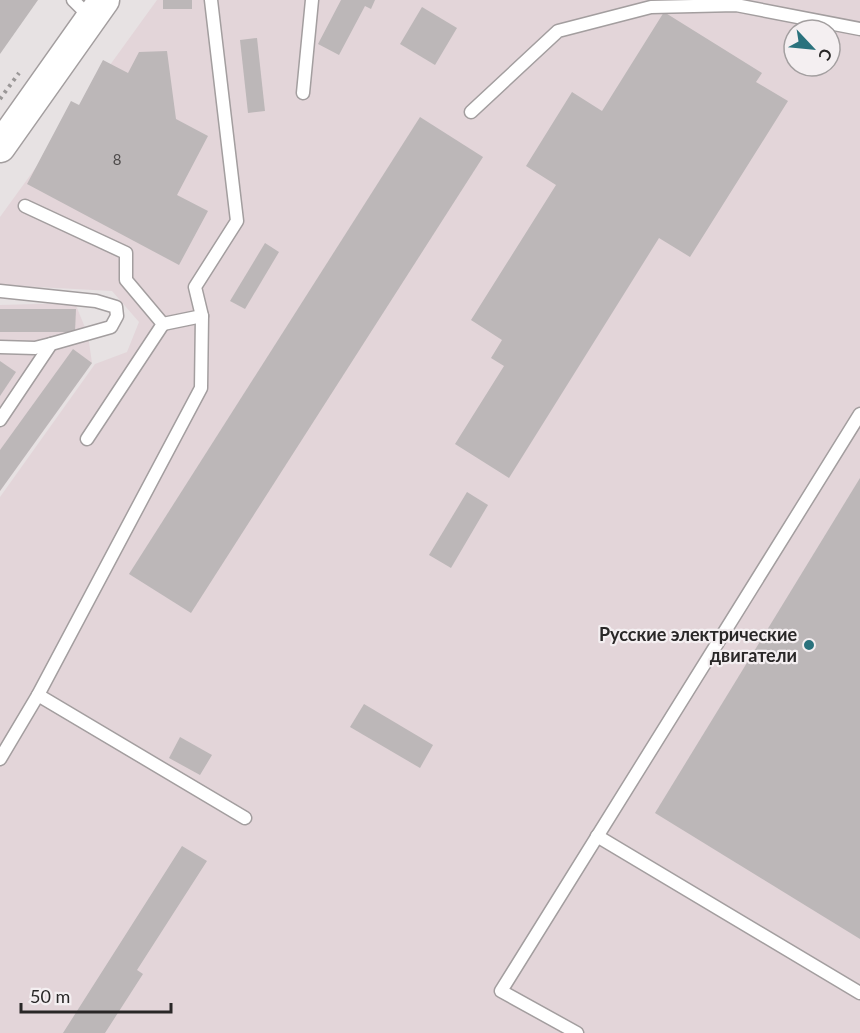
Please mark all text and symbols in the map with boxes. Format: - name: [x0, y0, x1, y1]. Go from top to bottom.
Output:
- north arrow: [782, 18, 842, 78]
- text: С: [815, 46, 837, 64]
- house number: 8: [113, 150, 121, 168]
- place label: Русские электрические двигатели: [599, 623, 797, 666]
- marker: Русские электрические двигатели: [802, 638, 816, 652]
- scale bar: [21, 976, 171, 1014]
- text: 50 m: [30, 985, 70, 1007]

